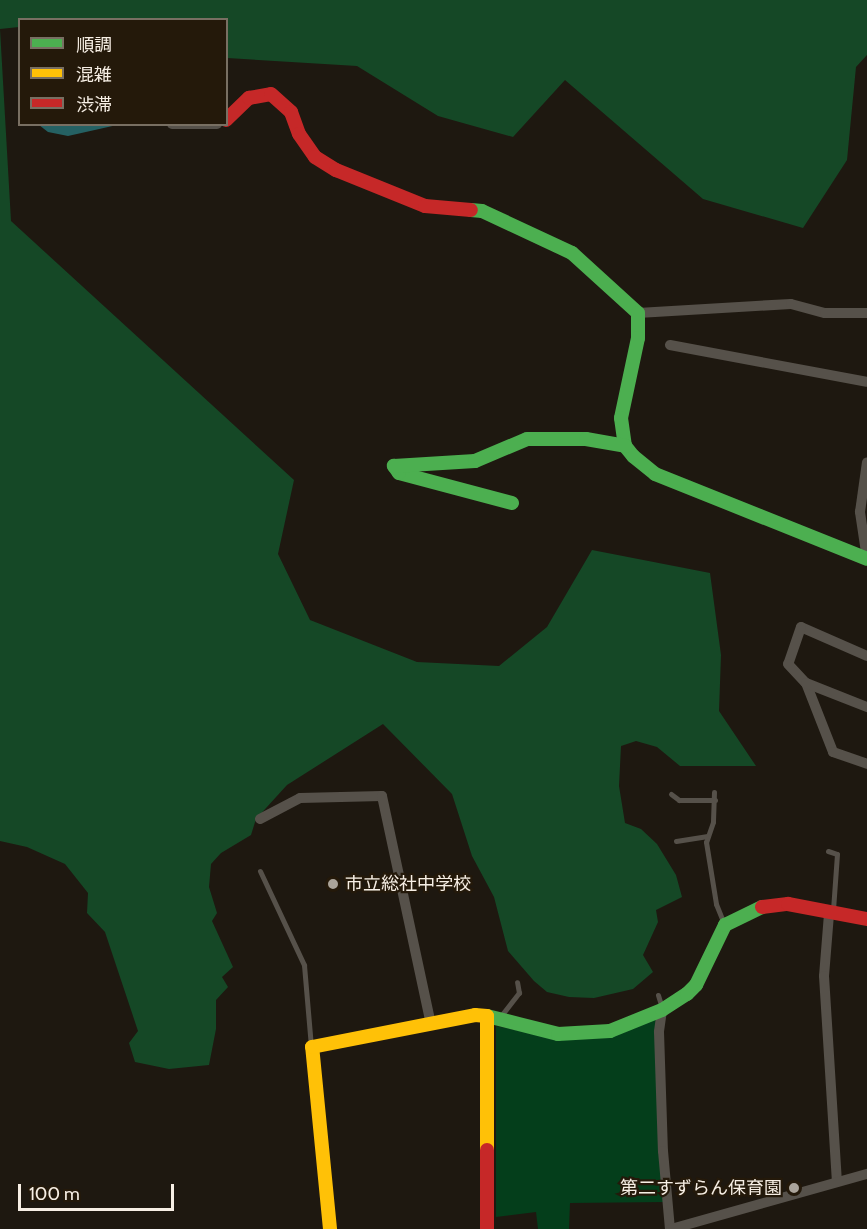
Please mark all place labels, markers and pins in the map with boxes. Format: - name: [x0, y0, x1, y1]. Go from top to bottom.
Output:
- place label: 市立総社中学校: [345, 873, 471, 895]
- marker: 市立総社中学校: [326, 877, 340, 891]
- place label: 第二すずらん保育園: [620, 1177, 782, 1199]
- marker: 第二すずらん保育園: [787, 1181, 801, 1195]

